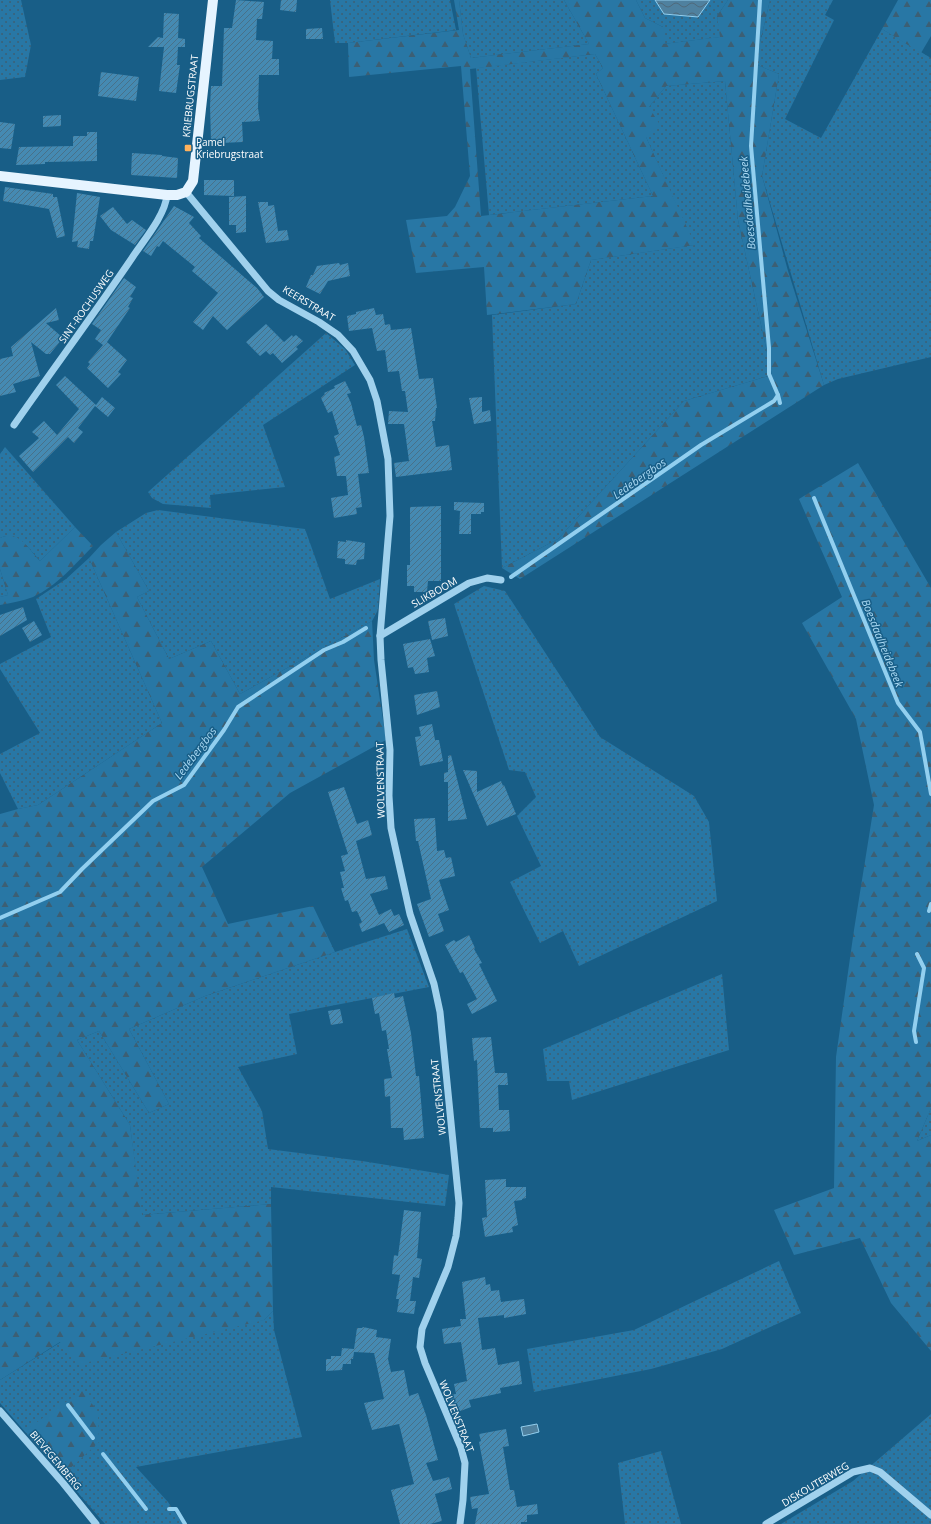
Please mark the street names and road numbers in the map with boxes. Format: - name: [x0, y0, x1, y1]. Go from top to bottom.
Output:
- street label: KRIEBRUGSTRAAT: [179, 53, 201, 138]
- street label: SINT-ROCHUSWEG: [55, 266, 117, 346]
- street label: KEERSTRAAT: [280, 282, 338, 324]
- street label: SLIKBOOM: [409, 573, 459, 611]
- street label: WOLVENSTRAAT: [372, 741, 388, 818]
- street label: WOLVENSTRAAT: [427, 1058, 449, 1136]
- street label: WOLVENSTRAAT: [436, 1378, 478, 1455]
- street label: BIEVEGEMBERG: [27, 1427, 85, 1493]
- street label: DISKOUTERWEG: [779, 1458, 851, 1510]

